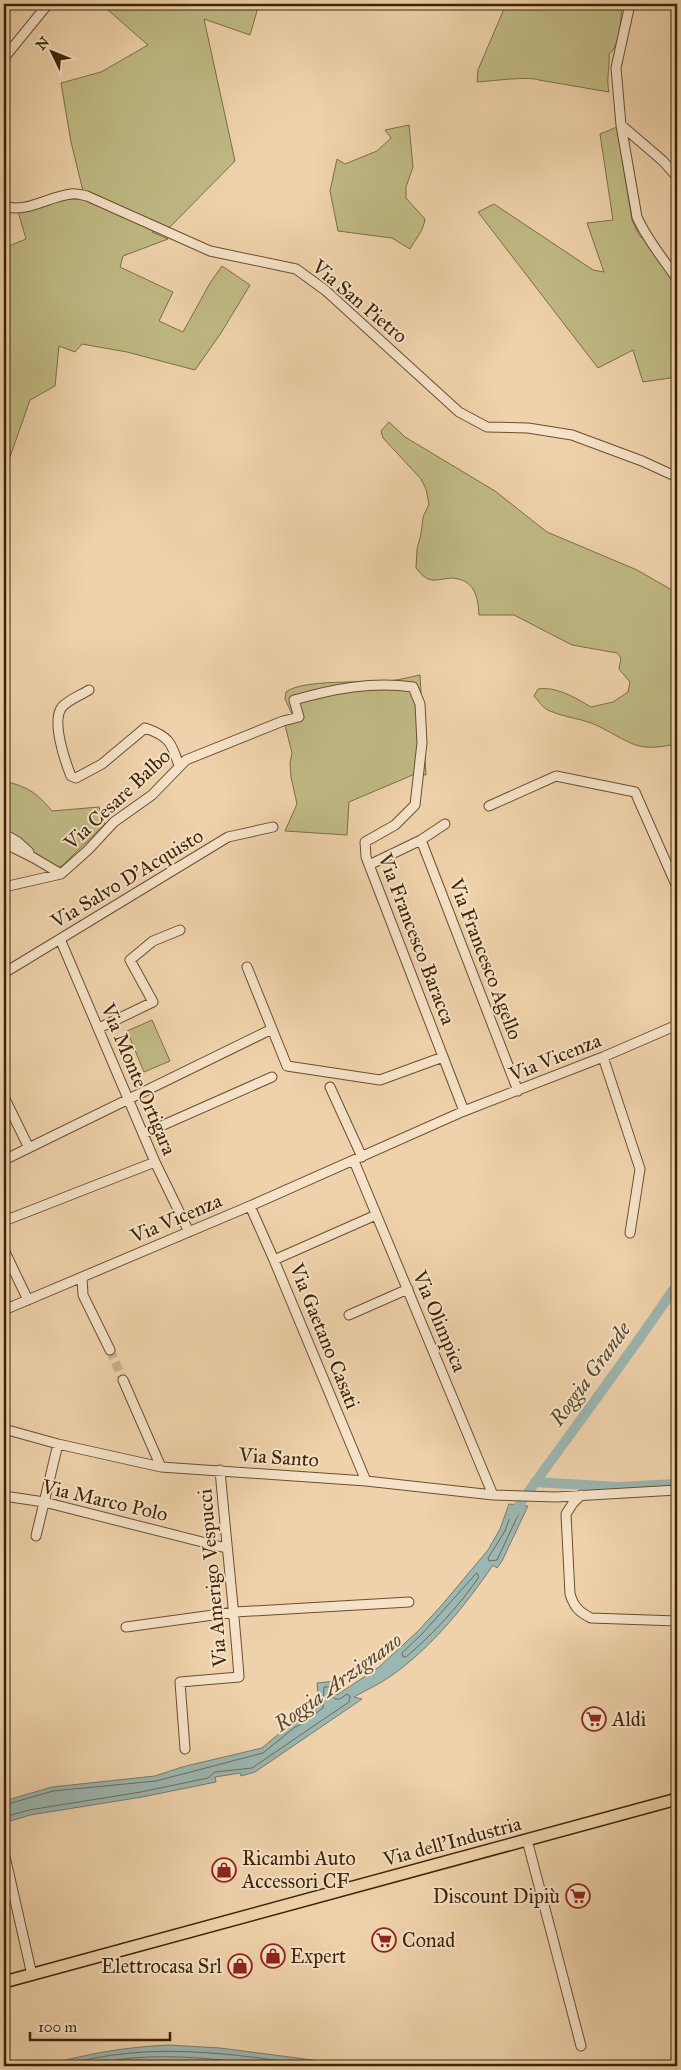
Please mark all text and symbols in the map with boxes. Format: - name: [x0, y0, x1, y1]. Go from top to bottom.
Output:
- north arrow: [28, 28, 78, 78]
- text: N: [33, 33, 53, 54]
- street label: Via San Pietro: [307, 254, 413, 348]
- street label: Via Cesare Balbo: [58, 744, 175, 855]
- street label: Via Salvo D'Acquisto: [46, 823, 208, 934]
- street label: Via Francesco Baracca: [373, 849, 461, 1029]
- street label: Via Francesco Agello: [443, 874, 528, 1043]
- street label: Via Monte Ortigara: [95, 999, 182, 1159]
- street label: Via Vicenza: [505, 1028, 605, 1087]
- street label: Via Vicenza: [126, 1188, 226, 1248]
- street label: Via Gaetano Casati: [284, 1259, 365, 1413]
- street label: Via Olimpica: [408, 1266, 472, 1376]
- water label: Roggia Grande: [543, 1316, 637, 1432]
- street label: Via Santo: [237, 1442, 320, 1472]
- street label: Via Marco Polo: [39, 1474, 170, 1526]
- street label: Via Amerigo Vespucci: [192, 1487, 233, 1669]
- water label: Roggia Arzignano: [268, 1627, 407, 1738]
- supermarket icon: Aldi: [581, 1706, 607, 1732]
- place label: Aldi: [611, 1707, 647, 1731]
- street label: Via dell'Industria: [379, 1811, 524, 1871]
- place label: Ricambi Auto Accessori CF: [241, 1846, 356, 1893]
- shop icon: Ricambi Auto Accessori CF: [211, 1857, 237, 1883]
- supermarket icon: Discount Dipiù: [565, 1883, 591, 1909]
- place label: Discount Dipiù: [433, 1884, 560, 1908]
- supermarket icon: Conad: [371, 1927, 397, 1953]
- place label: Conad: [402, 1928, 455, 1952]
- shop icon: Expert: [260, 1943, 286, 1969]
- place label: Expert: [290, 1944, 346, 1968]
- shop icon: Elettrocasa Srl: [227, 1953, 253, 1979]
- place label: Elettrocasa Srl: [101, 1954, 223, 1978]
- scale bar: [30, 2010, 170, 2042]
- text: 100 m: [38, 2018, 78, 2036]

